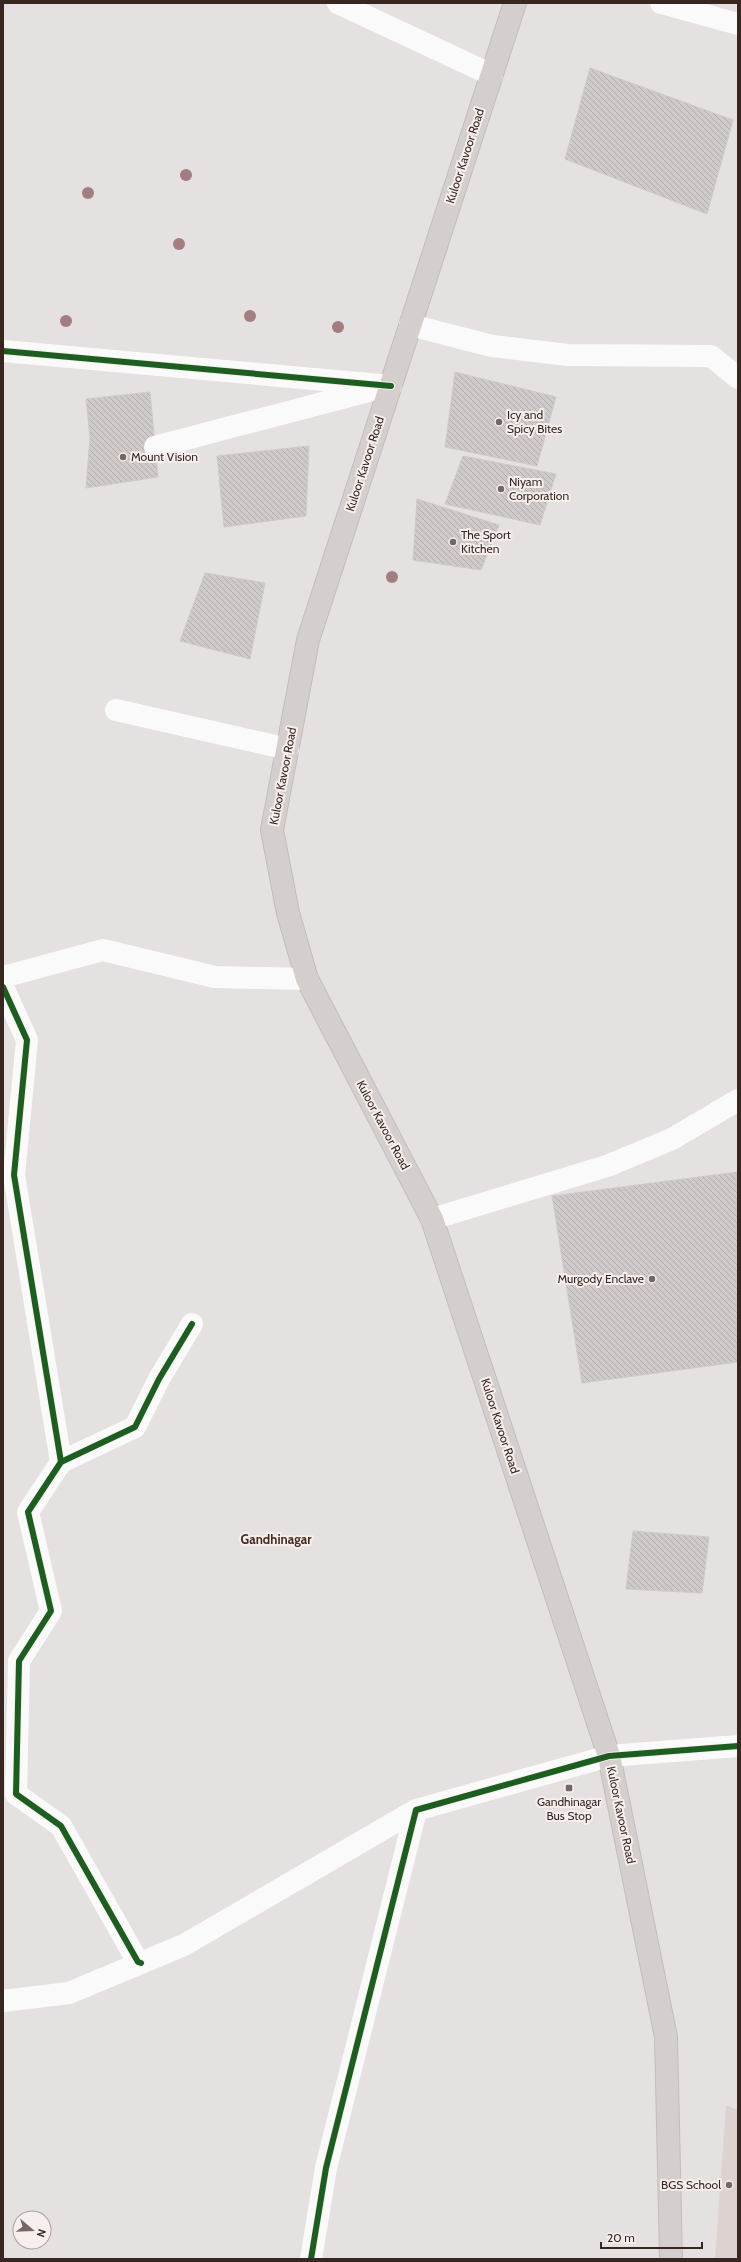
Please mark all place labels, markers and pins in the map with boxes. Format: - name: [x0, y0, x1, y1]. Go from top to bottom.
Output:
- place label: Icy and Spicy Bites: [507, 407, 562, 436]
- marker: Icy and Spicy Bites: [494, 417, 504, 427]
- place label: Mount Vision: [131, 449, 198, 464]
- marker: Mount Vision: [118, 452, 128, 462]
- place label: Niyam Corporation: [509, 474, 569, 503]
- marker: Niyam Corporation: [496, 484, 506, 494]
- place label: The Sport Kitchen: [461, 527, 511, 556]
- marker: The Sport Kitchen: [448, 537, 458, 547]
- place label: Murgody Enclave: [557, 1271, 644, 1286]
- marker: Murgody Enclave: [647, 1274, 657, 1284]
- marker: Gandhinagar Bus Stop: [564, 1783, 574, 1793]
- place label: Gandhinagar Bus Stop: [537, 1794, 601, 1823]
- place label: BGS School: [661, 2177, 721, 2192]
- marker: BGS School: [724, 2180, 734, 2190]

